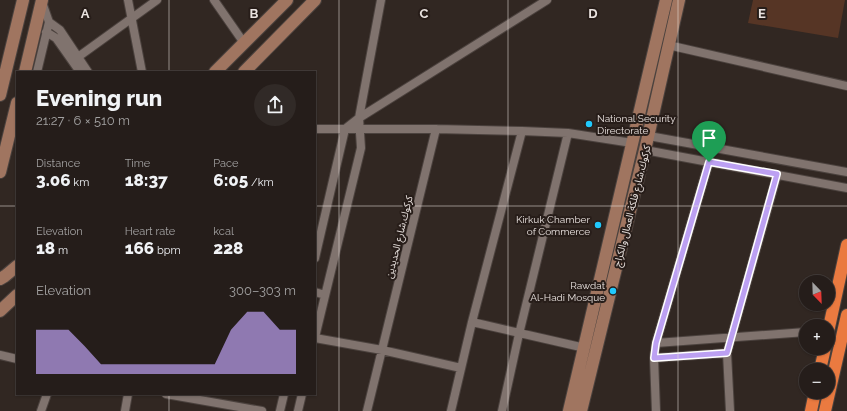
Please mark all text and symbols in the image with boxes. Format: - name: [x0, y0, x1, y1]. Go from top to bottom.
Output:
- text: A: [81, 6, 90, 21]
- text: B: [250, 6, 259, 21]
- text: C: [420, 6, 429, 21]
- text: D: [588, 6, 598, 21]
- text: E: [758, 6, 766, 21]
- button: share: [254, 84, 296, 126]
- text: Evening run: [36, 85, 162, 111]
- text: 21:27 · 6 × 510 m: [36, 113, 130, 128]
- place label: National Security Directorate: [597, 113, 676, 136]
- marker: National Security Directorate: [584, 119, 594, 129]
- pin: [692, 121, 726, 162]
- icon: arrive: [698, 127, 720, 149]
- street label: كركوك,شارع فلكة العمال والكراج: [612, 143, 655, 268]
- text: Distance: [36, 157, 80, 170]
- text: Time: [125, 157, 150, 170]
- text: Pace: [213, 157, 239, 170]
- text: 3.06: [36, 170, 71, 190]
- text: 18:37: [125, 170, 168, 190]
- text: 6:05: [213, 170, 248, 190]
- text: km: [71, 176, 89, 189]
- text: /km: [248, 176, 274, 189]
- street label: كركوك,شارع الحديدين: [383, 194, 417, 280]
- place label: Kirkuk Chamber of Commerce: [516, 214, 590, 237]
- marker: Kirkuk Chamber of Commerce: [593, 220, 603, 230]
- text: Elevation: [36, 225, 83, 238]
- text: Heart rate: [125, 225, 175, 238]
- text: kcal: [213, 225, 234, 238]
- text: 18: [36, 238, 55, 258]
- text: 166: [125, 238, 154, 258]
- text: 228: [213, 238, 243, 258]
- text: m: [55, 244, 68, 257]
- text: bpm: [154, 244, 181, 257]
- north arrow: [799, 275, 835, 311]
- map controls: [799, 275, 835, 399]
- place label: Rawdat Al-Hadi Mosque: [530, 280, 606, 303]
- text: Elevation: [36, 283, 91, 298]
- text: 300–303 m: [229, 283, 296, 298]
- marker: Rawdat Al-Hadi Mosque: [608, 286, 618, 296]
- button: +: [799, 319, 835, 355]
- button: −: [799, 363, 835, 399]

